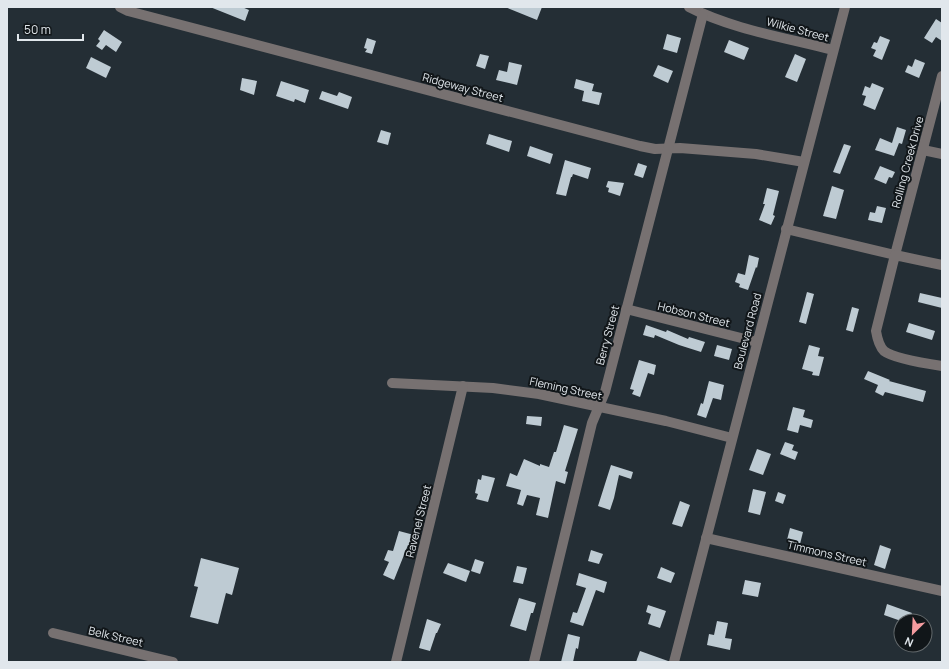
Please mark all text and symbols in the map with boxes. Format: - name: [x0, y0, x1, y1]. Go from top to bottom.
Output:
- street label: Wilkie Street: [765, 13, 831, 45]
- scale bar: [18, 16, 83, 42]
- text: 50 m: [24, 21, 51, 38]
- street label: Ridgeway Street: [421, 69, 505, 105]
- street label: Rolling Creek Drive: [888, 114, 927, 210]
- street label: Boulevard Road: [730, 291, 764, 371]
- street label: Hobson Street: [656, 298, 732, 330]
- street label: Berry Street: [592, 303, 622, 367]
- street label: Fleming Street: [528, 373, 604, 403]
- street label: Ravenel Street: [402, 483, 434, 559]
- street label: Timmons Street: [786, 537, 868, 569]
- north arrow: [893, 613, 933, 653]
- street label: Belk Street: [87, 622, 145, 650]
- text: N: [902, 634, 915, 651]

